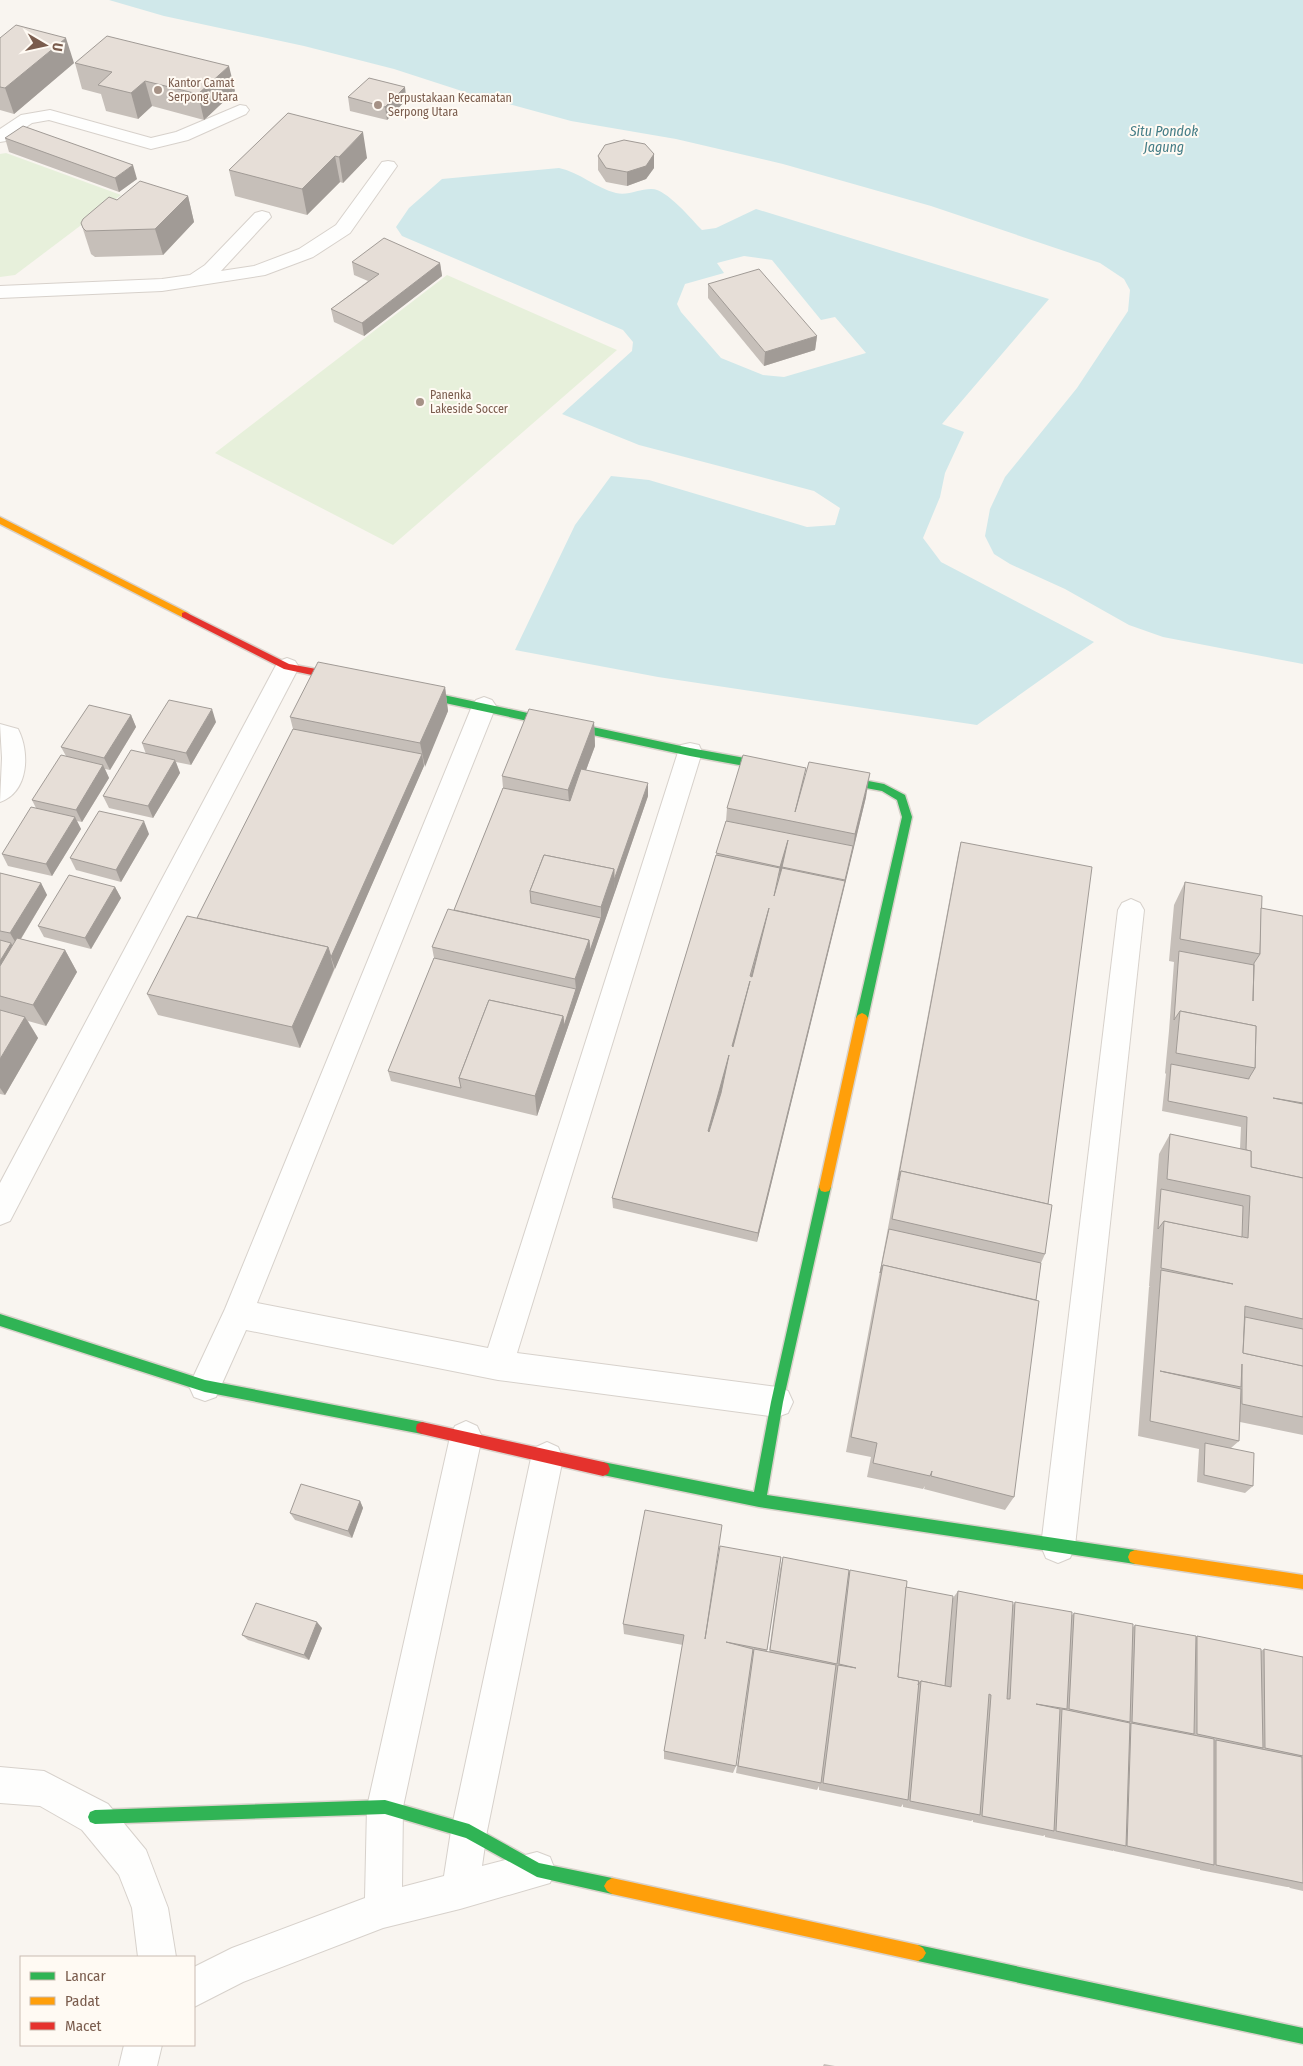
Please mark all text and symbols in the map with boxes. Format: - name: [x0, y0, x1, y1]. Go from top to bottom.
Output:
- north arrow: [20, 20, 70, 70]
- text: U: [48, 42, 66, 52]
- place label: Kantor Camat Serpong Utara: [168, 76, 238, 104]
- marker: Kantor Camat Serpong Utara: [152, 84, 164, 96]
- place label: Perpustakaan Kecamatan Serpong Utara: [388, 91, 512, 119]
- marker: Perpustakaan Kecamatan Serpong Utara: [372, 99, 384, 111]
- water label: Situ Pondok Jagung: [1129, 123, 1198, 156]
- place label: Panenka Lakeside Soccer: [430, 388, 509, 416]
- marker: Panenka Lakeside Soccer: [414, 396, 426, 408]
- legend: [20, 1956, 195, 2046]
- text: Lancar: [65, 1967, 106, 1985]
- text: Padat: [65, 1992, 100, 2010]
- text: Macet: [65, 2017, 102, 2035]

